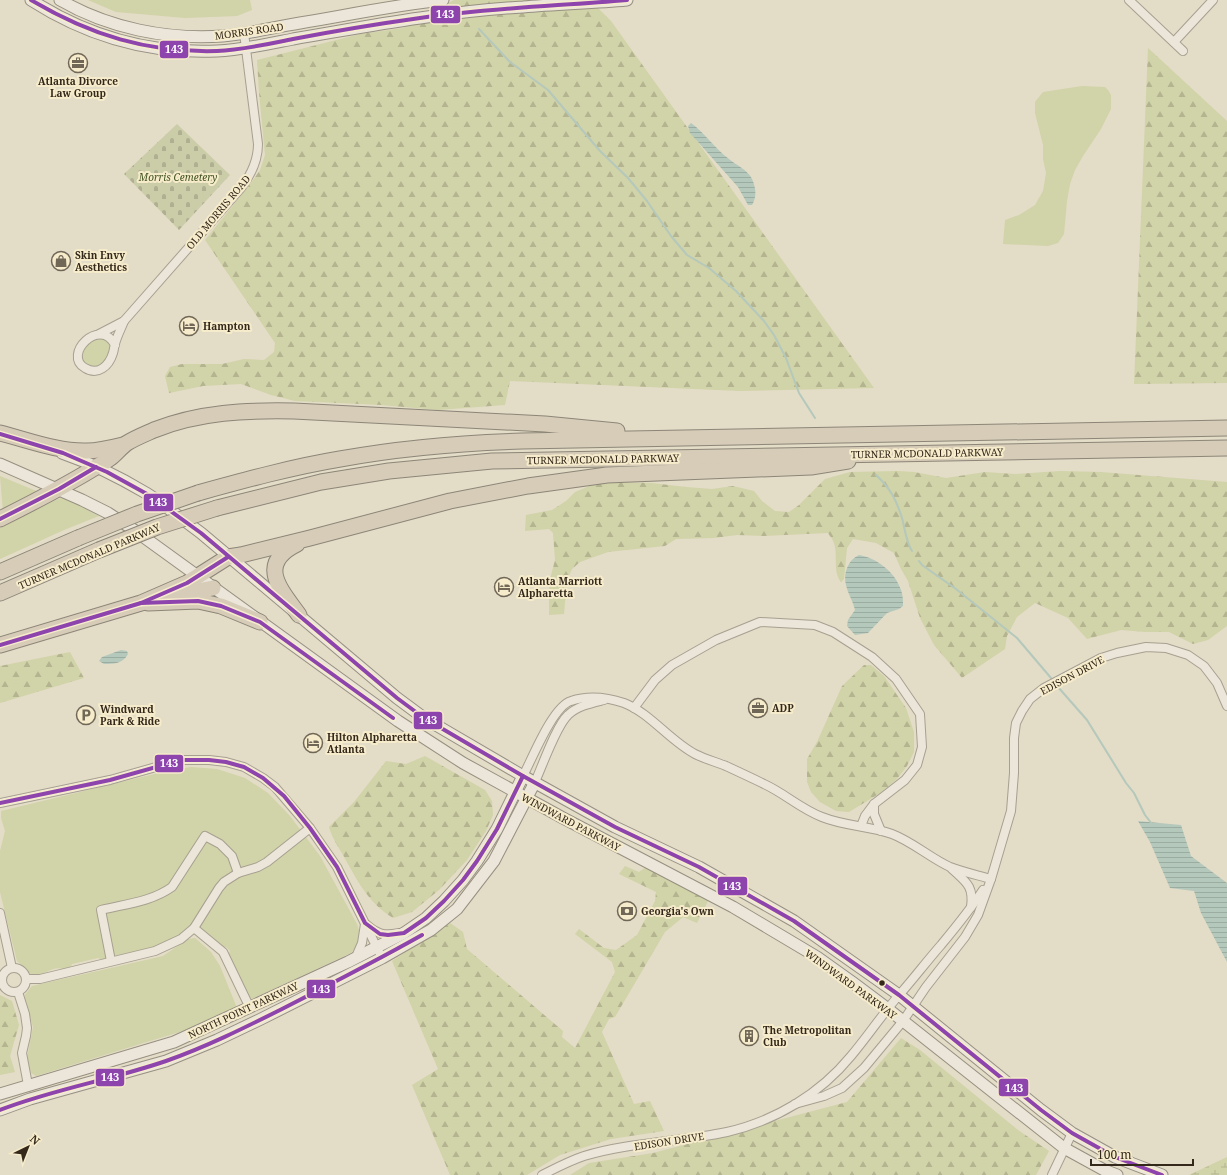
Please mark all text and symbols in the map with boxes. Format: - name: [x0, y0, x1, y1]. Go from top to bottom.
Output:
- line badge: 143: [430, 5, 461, 24]
- text: 143: [436, 6, 454, 21]
- street label: MORRIS ROAD: [214, 19, 284, 43]
- line badge: 143: [159, 40, 189, 59]
- text: 143: [165, 41, 183, 56]
- office icon: Atlanta Divorce Law Group: [67, 52, 89, 74]
- place label: Atlanta Divorce Law Group: [38, 74, 118, 100]
- park label: Morris Cemetery: [138, 170, 217, 184]
- street label: OLD MORRIS ROAD: [183, 172, 253, 252]
- place label: Skin Envy Aesthetics: [75, 248, 127, 274]
- shop icon: Skin Envy Aesthetics: [50, 250, 72, 272]
- hotel icon: Hampton: [178, 315, 200, 337]
- place label: Hampton: [203, 319, 251, 333]
- street label: TURNER MCDONALD PARKWAY: [851, 445, 1004, 461]
- street label: TURNER MCDONALD PARKWAY: [527, 451, 680, 467]
- line badge: 143: [143, 493, 174, 512]
- text: 143: [149, 494, 167, 509]
- street label: TURNER MCDONALD PARKWAY: [16, 519, 163, 592]
- place label: Atlanta Marriott Alpharetta: [518, 574, 602, 600]
- hotel icon: Atlanta Marriott Alpharetta: [493, 576, 515, 598]
- street label: EDISON DRIVE: [1037, 652, 1107, 698]
- office icon: ADP: [747, 697, 769, 719]
- place label: ADP: [772, 701, 794, 715]
- place label: Windward Park & Ride: [100, 702, 160, 728]
- parking icon: Windward Park & Ride: [75, 704, 97, 726]
- line badge: 143: [413, 711, 443, 730]
- text: 143: [419, 712, 437, 727]
- place label: Hilton Alpharetta Atlanta: [327, 730, 417, 756]
- hotel icon: Hilton Alpharetta Atlanta: [302, 732, 324, 754]
- line badge: 143: [154, 754, 184, 773]
- text: 143: [160, 755, 178, 770]
- street label: WINDWARD PARKWAY: [519, 790, 624, 854]
- line badge: 143: [717, 876, 748, 896]
- text: 143: [723, 878, 741, 893]
- bank icon: Georgia's Own: [616, 900, 638, 922]
- place label: Georgia's Own: [641, 904, 714, 918]
- street label: WINDWARD PARKWAY: [802, 946, 900, 1023]
- street label: NORTH POINT PARKWAY: [186, 978, 301, 1042]
- unlabelled marker: [877, 978, 887, 988]
- line badge: 143: [306, 979, 336, 999]
- text: 143: [312, 981, 330, 996]
- place label: The Metropolitan Club: [763, 1023, 852, 1049]
- building icon: The Metropolitan Club: [738, 1025, 760, 1047]
- line badge: 143: [95, 1068, 125, 1087]
- text: 143: [101, 1069, 119, 1084]
- line badge: 143: [998, 1078, 1029, 1097]
- text: 143: [1005, 1080, 1023, 1095]
- north arrow: [8, 1127, 48, 1167]
- street label: EDISON DRIVE: [633, 1129, 705, 1153]
- text: N: [27, 1131, 44, 1148]
- scale bar: [1091, 1141, 1193, 1167]
- text: 100 m: [1097, 1146, 1132, 1163]

